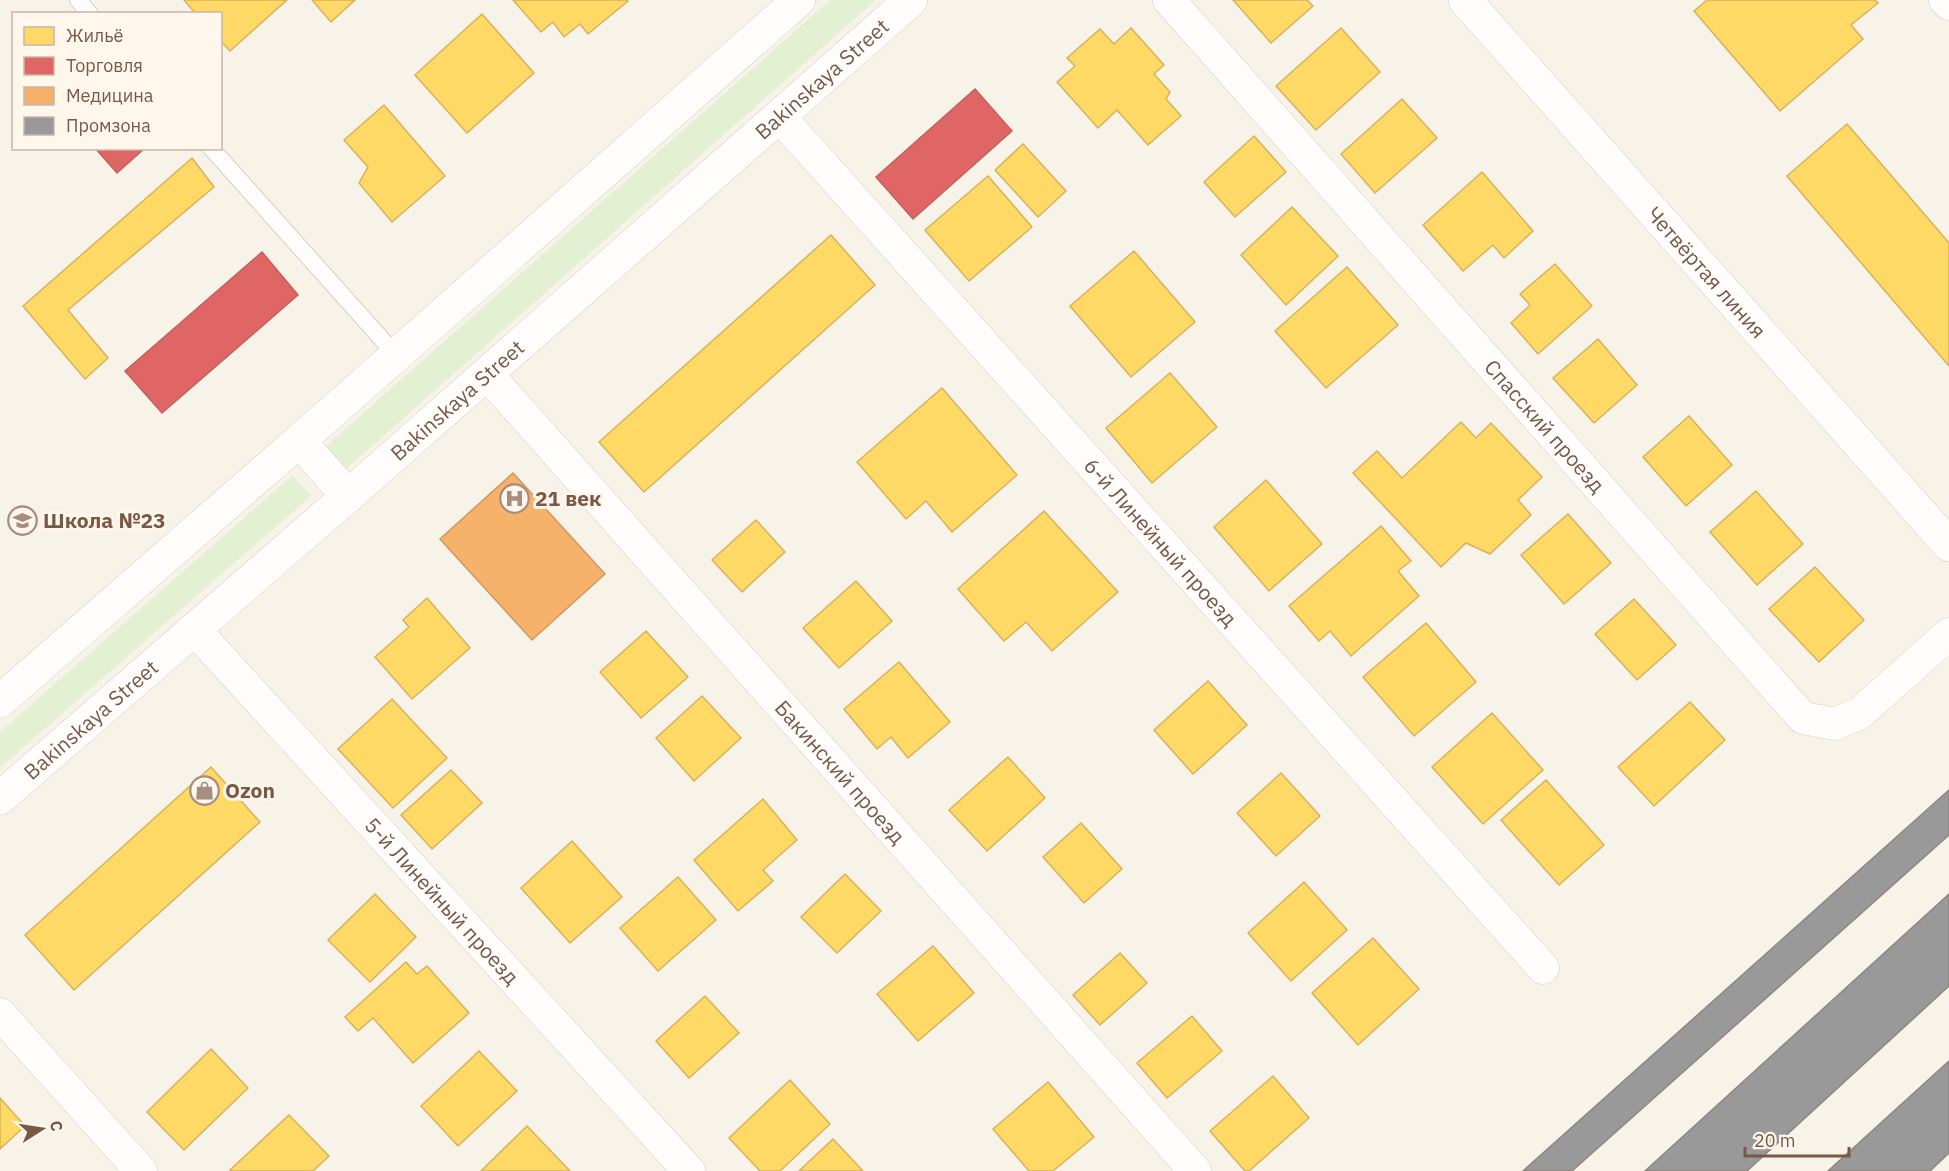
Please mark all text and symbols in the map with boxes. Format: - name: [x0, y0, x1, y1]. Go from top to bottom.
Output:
- legend: [12, 12, 222, 150]
- street label: Bakinskaya Street: [749, 12, 894, 145]
- text: Жильё: [66, 24, 124, 47]
- text: Торговля: [66, 54, 143, 77]
- text: Медицина: [66, 84, 154, 107]
- text: Промзона: [66, 114, 151, 137]
- street label: Четвёртая линия: [1641, 200, 1773, 344]
- street label: Bakinskaya Street: [384, 333, 530, 467]
- street label: Спасский проезд: [1478, 353, 1611, 498]
- street label: 6-й Линейный проезд: [1078, 452, 1244, 632]
- hospital icon: 21 век: [498, 482, 530, 514]
- place label: 21 век: [535, 484, 601, 512]
- school or university icon: Школа №23: [6, 504, 38, 536]
- place label: Школа №23: [43, 506, 166, 534]
- street label: Bakinskaya Street: [17, 653, 164, 785]
- street label: Бакинский проезд: [769, 694, 912, 850]
- shop icon: Ozon: [188, 774, 220, 806]
- place label: Ozon: [225, 776, 275, 804]
- street label: 5-й Линейный проезд: [359, 811, 526, 990]
- north arrow: [12, 1099, 72, 1159]
- text: С: [46, 1119, 68, 1133]
- scale bar: [1745, 1120, 1848, 1158]
- text: 20 m: [1754, 1129, 1796, 1152]

